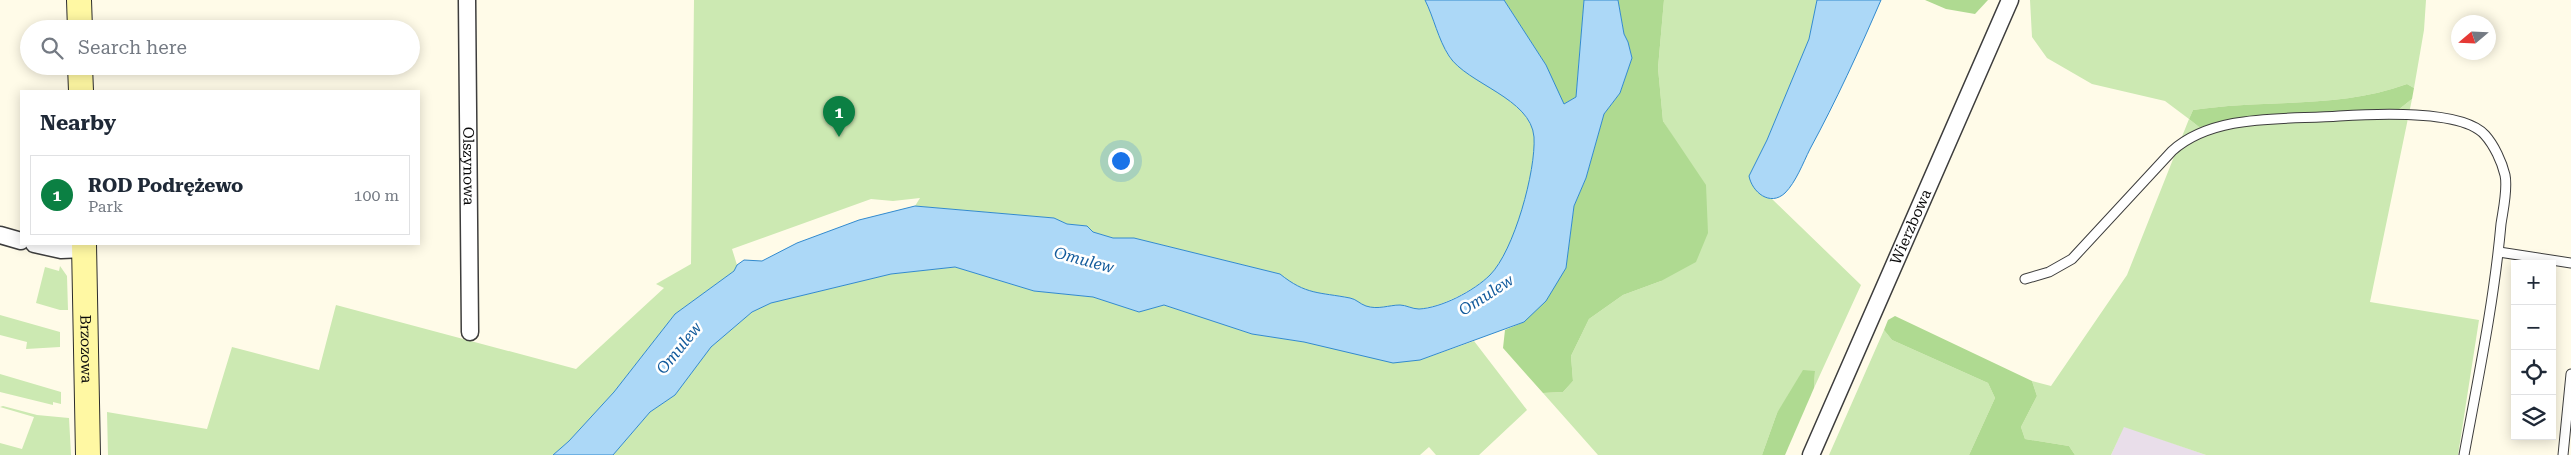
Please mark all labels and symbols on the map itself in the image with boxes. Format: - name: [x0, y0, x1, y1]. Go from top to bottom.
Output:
- north arrow: [2451, 15, 2496, 60]
- pin: 1: [823, 96, 855, 137]
- street label: Olszynowa: [459, 127, 478, 205]
- your location: [1108, 148, 1134, 174]
- street label: Wierzbowa: [1886, 186, 1935, 267]
- water label: Omulew: [1052, 243, 1117, 277]
- water label: Omulew: [1455, 270, 1517, 320]
- street label: Brzozowa: [76, 314, 96, 384]
- water label: Omulew: [652, 318, 706, 378]

